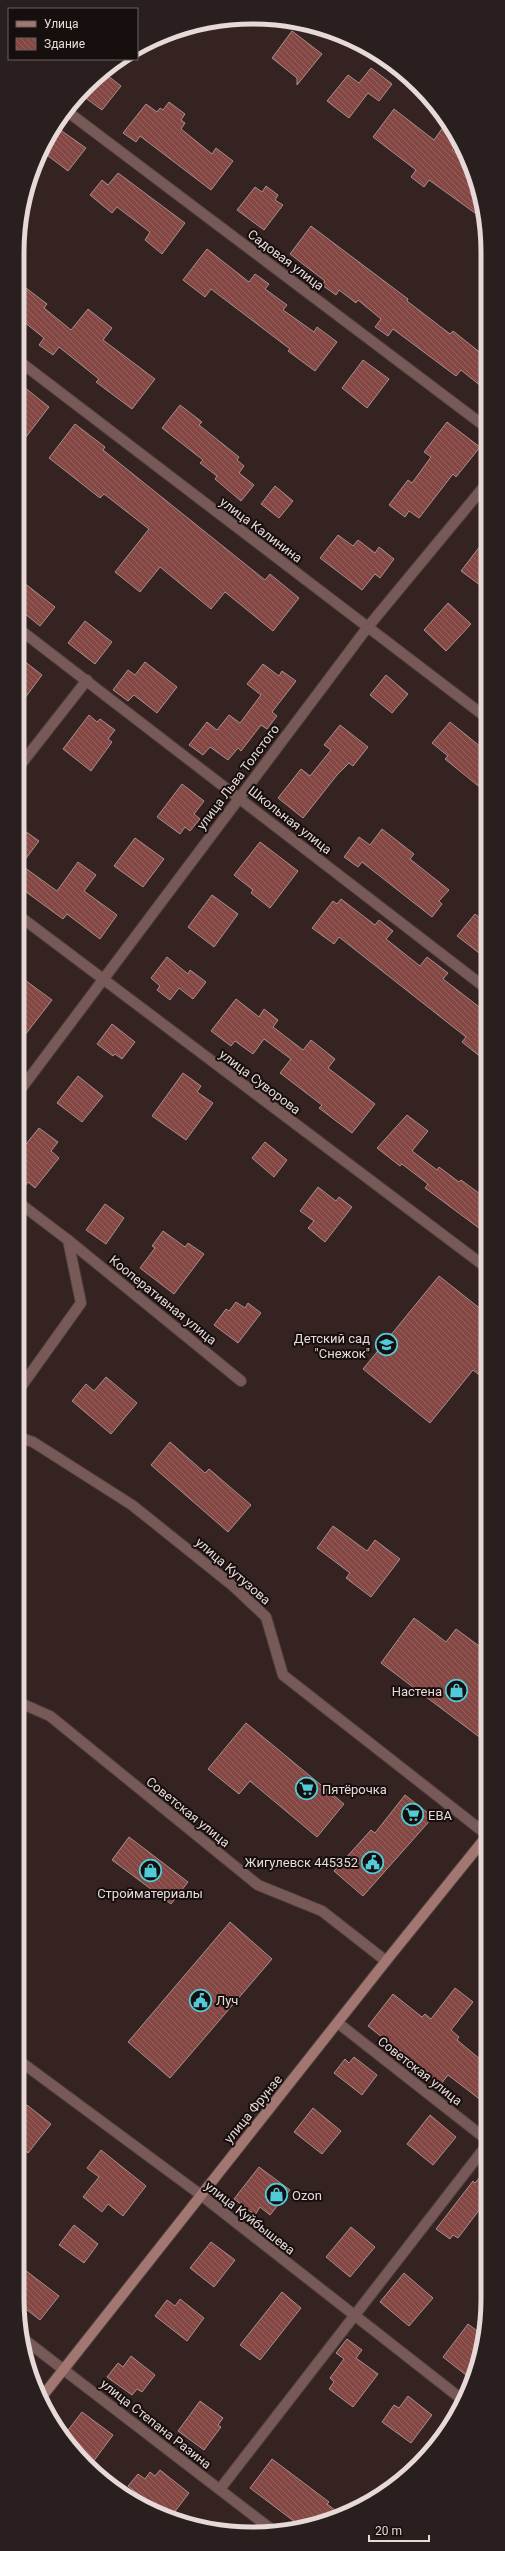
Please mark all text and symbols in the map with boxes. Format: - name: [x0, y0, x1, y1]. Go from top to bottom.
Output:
- legend: [8, 8, 138, 60]
- text: Улица: [44, 17, 79, 31]
- text: Здание: [44, 37, 85, 51]
- street label: Садовая улица: [245, 227, 327, 293]
- street label: улица Калинина: [217, 494, 305, 566]
- street label: улица Льва Толстого: [194, 722, 282, 832]
- street label: Школьная улица: [245, 783, 335, 857]
- street label: улица Суворова: [217, 1047, 303, 1117]
- street label: Кооперативная улица: [106, 1252, 220, 1348]
- place label: Детский сад "Снежок": [294, 1331, 370, 1361]
- school or university icon: Детский сад "Снежок": [373, 1332, 399, 1358]
- street label: улица Кутузова: [193, 1534, 273, 1608]
- shop icon: Настена: [444, 1678, 470, 1704]
- place label: Настена: [392, 1684, 442, 1699]
- street label: Советская улица: [143, 1774, 233, 1850]
- supermarket icon: Пятёрочка: [294, 1776, 320, 1802]
- place label: Пятёрочка: [322, 1782, 387, 1797]
- supermarket icon: ЕВА: [399, 1802, 425, 1828]
- place label: ЕВА: [428, 1808, 452, 1823]
- public building icon: Жигулевск 445352: [360, 1849, 386, 1875]
- place label: Жигулевск 445352: [245, 1855, 358, 1870]
- shop icon: Стройматериалы: [137, 1858, 163, 1884]
- place label: Стройматериалы: [97, 1886, 203, 1901]
- public building icon: Луч: [187, 1987, 213, 2013]
- place label: Луч: [216, 1993, 238, 2008]
- street label: Советская улица: [375, 2033, 465, 2109]
- street label: улица Фрунзе: [221, 2072, 285, 2146]
- street label: улица Куйбышева: [202, 2178, 298, 2258]
- shop icon: Ozon: [264, 2182, 290, 2208]
- place label: Ozon: [292, 2188, 322, 2203]
- street label: улица Степана Разина: [98, 2376, 214, 2472]
- scale bar: [369, 2517, 429, 2543]
- text: 20 m: [375, 2524, 402, 2538]

